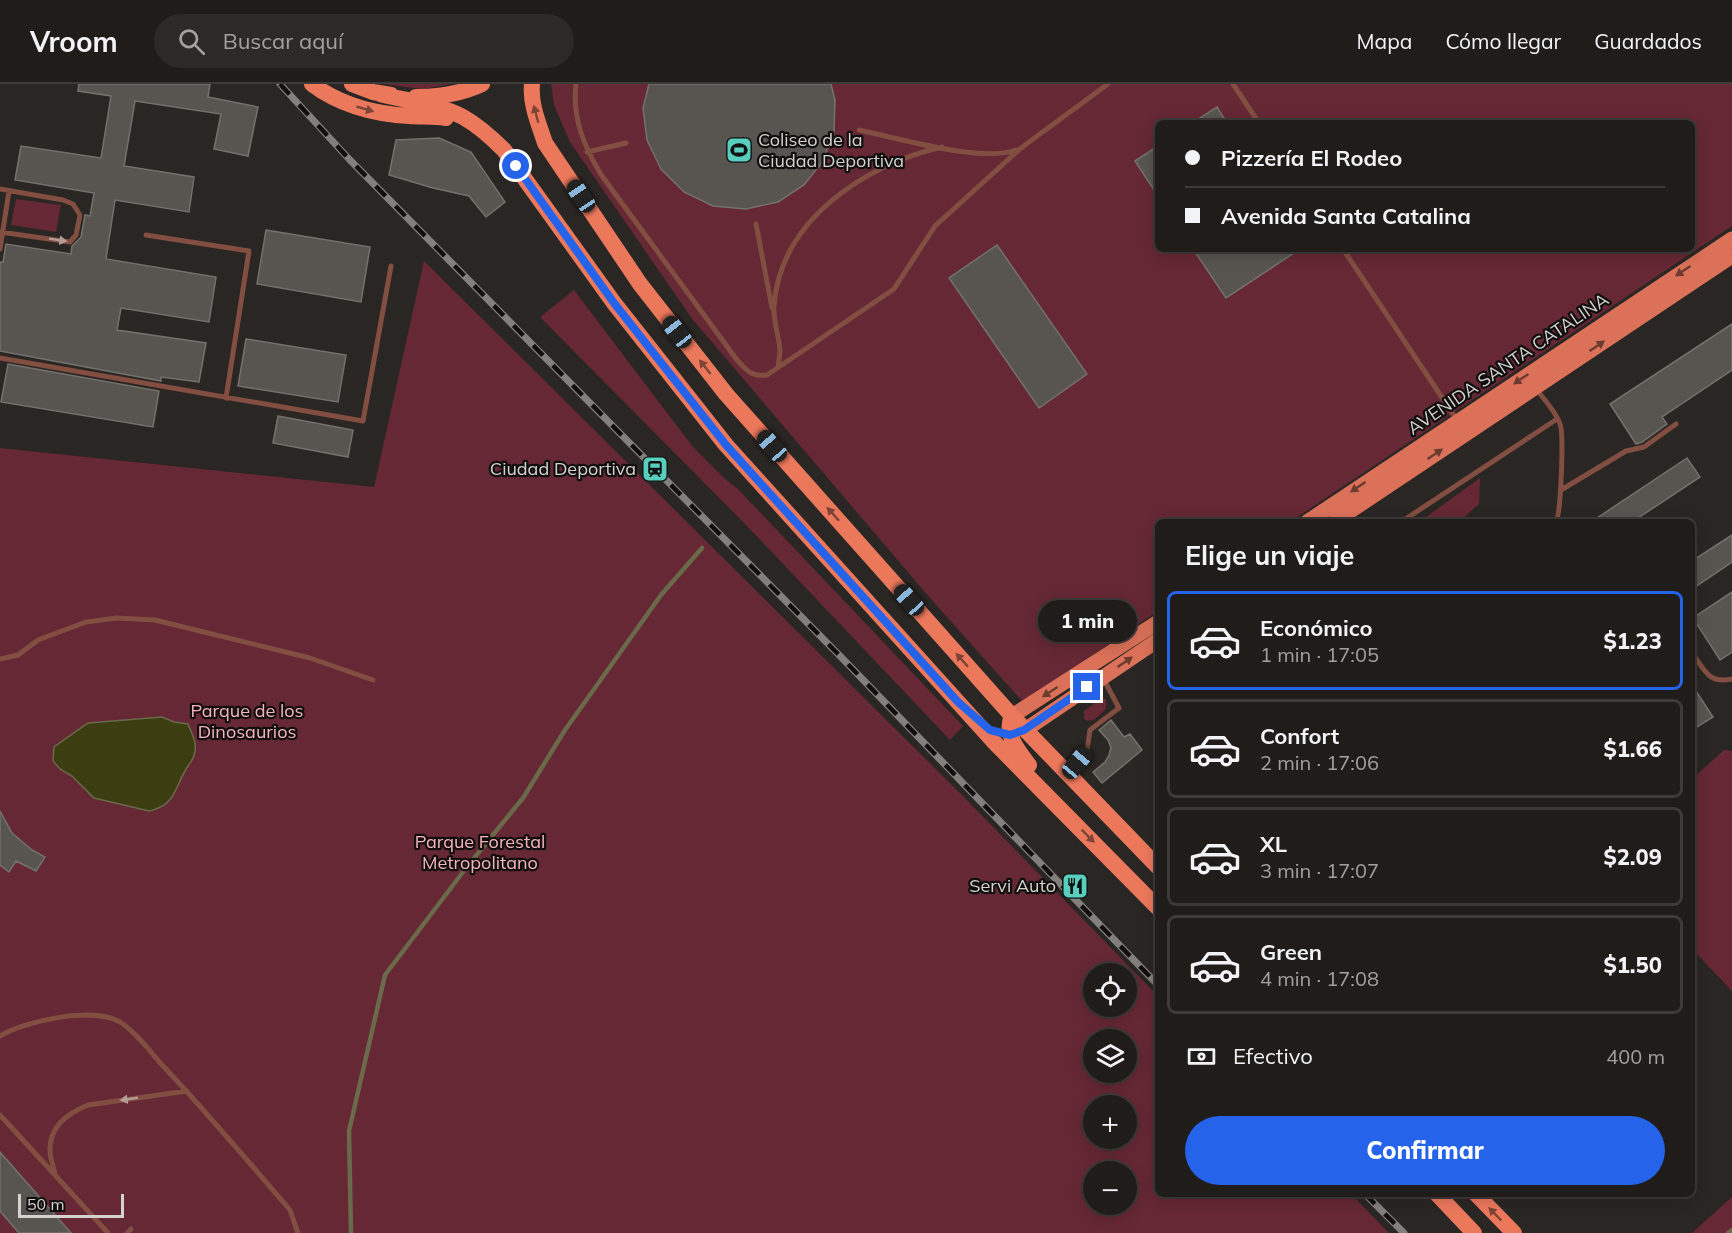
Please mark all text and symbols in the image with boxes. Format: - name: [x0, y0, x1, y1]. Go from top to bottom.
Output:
- search box: [154, 14, 574, 68]
- text: Vroom: [30, 24, 118, 59]
- icon: search: [175, 25, 208, 58]
- text: Buscar aquí: [223, 27, 343, 55]
- text: Mapa: [1357, 28, 1412, 54]
- text: Cómo llegar: [1445, 28, 1561, 54]
- text: Guardados: [1594, 28, 1702, 54]
- one-way arrow: [356, 104, 374, 114]
- one-way arrow: [531, 105, 540, 123]
- place label: Coliseo de la Ciudad Deportiva: [758, 128, 904, 172]
- sports icon: Coliseo de la Ciudad Deportiva: [724, 135, 754, 165]
- text: Pizzería El Rodeo: [1221, 144, 1402, 172]
- route start: [502, 152, 529, 179]
- car: [563, 176, 599, 216]
- text: Avenida Santa Catalina: [1221, 202, 1471, 230]
- one-way arrow: [48, 236, 67, 245]
- one-way arrow: [1675, 266, 1691, 277]
- street label: AVENIDA SANTA CATALINA: [1403, 288, 1613, 440]
- car: [659, 312, 695, 352]
- one-way arrow: [1589, 340, 1605, 352]
- one-way arrow: [698, 359, 711, 375]
- one-way arrow: [1513, 373, 1529, 385]
- car: [753, 427, 791, 465]
- one-way arrow: [1427, 449, 1444, 460]
- station icon: Ciudad Deportiva: [640, 454, 670, 484]
- place label: Ciudad Deportiva: [490, 457, 636, 480]
- one-way arrow: [1351, 481, 1367, 493]
- one-way arrow: [827, 507, 840, 522]
- text: Elige un viaje: [1185, 538, 1354, 572]
- car: [890, 581, 928, 619]
- callout: 1 min: [1038, 600, 1136, 642]
- text: 1 min: [1061, 608, 1114, 633]
- icon: car: [1188, 614, 1242, 668]
- text: Económico: [1260, 614, 1373, 642]
- text: $1.23: [1603, 627, 1662, 655]
- text: 1 min · 17:05: [1260, 642, 1379, 667]
- one-way arrow: [956, 653, 969, 668]
- one-way arrow: [1117, 656, 1133, 668]
- route end: [1073, 673, 1100, 700]
- one-way arrow: [1042, 687, 1058, 698]
- park label: Parque de los Dinosaurios: [191, 699, 304, 743]
- icon: car: [1188, 722, 1242, 776]
- text: Confort: [1260, 722, 1339, 750]
- text: $1.66: [1603, 735, 1662, 763]
- car: [1059, 743, 1095, 783]
- text: 2 min · 17:06: [1260, 750, 1379, 775]
- one-way arrow: [1080, 828, 1094, 842]
- park label: Parque Forestal Metropolitano: [415, 830, 545, 874]
- icon: car: [1188, 830, 1242, 884]
- text: XL: [1260, 830, 1287, 858]
- text: $2.09: [1603, 843, 1662, 871]
- text: 3 min · 17:07: [1260, 858, 1379, 883]
- restaurant icon: Servi Auto: [1060, 871, 1090, 901]
- place label: Servi Auto: [969, 874, 1056, 897]
- icon: car: [1188, 938, 1242, 992]
- text: Green: [1260, 938, 1322, 966]
- text: $1.50: [1603, 951, 1662, 979]
- map controls: [1083, 963, 1137, 1215]
- button: locate: [1083, 963, 1137, 1017]
- text: 4 min · 17:08: [1260, 966, 1379, 991]
- button: layers: [1083, 1029, 1137, 1083]
- icon: cash: [1185, 1040, 1218, 1073]
- text: Efectivo: [1233, 1042, 1313, 1070]
- text: 400 m: [1606, 1044, 1665, 1069]
- one-way arrow: [119, 1095, 138, 1104]
- button: +: [1083, 1095, 1137, 1149]
- button: Confirmar: [1185, 1116, 1665, 1185]
- button: −: [1083, 1161, 1137, 1215]
- scale bar: [18, 1191, 124, 1218]
- text: 50 m: [27, 1194, 64, 1214]
- one-way arrow: [1488, 1206, 1502, 1221]

